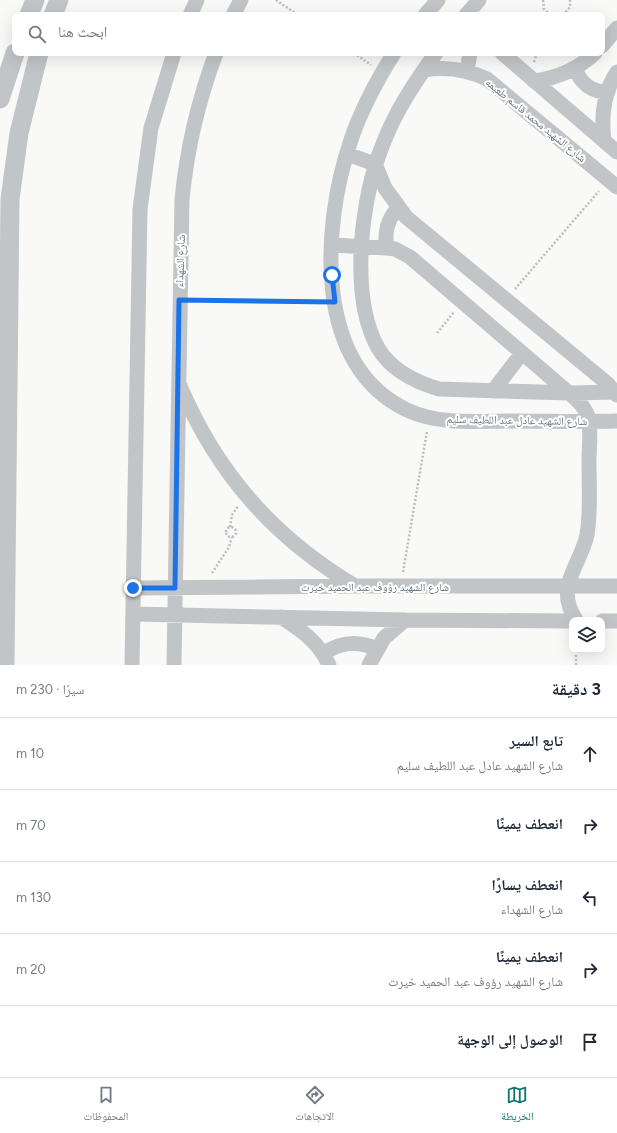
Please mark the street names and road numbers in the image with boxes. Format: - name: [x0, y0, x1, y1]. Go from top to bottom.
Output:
- street label: شارع الشهيد محمد قاسم طعيمه: [482, 76, 588, 166]
- street label: شارع الشهداء: [173, 234, 188, 288]
- street label: شارع الشهيد عادل عبد اللطيف سليم: [447, 413, 587, 429]
- street label: شارع الشهيد رؤوف عبد الحميد خيرت: [301, 581, 449, 594]

